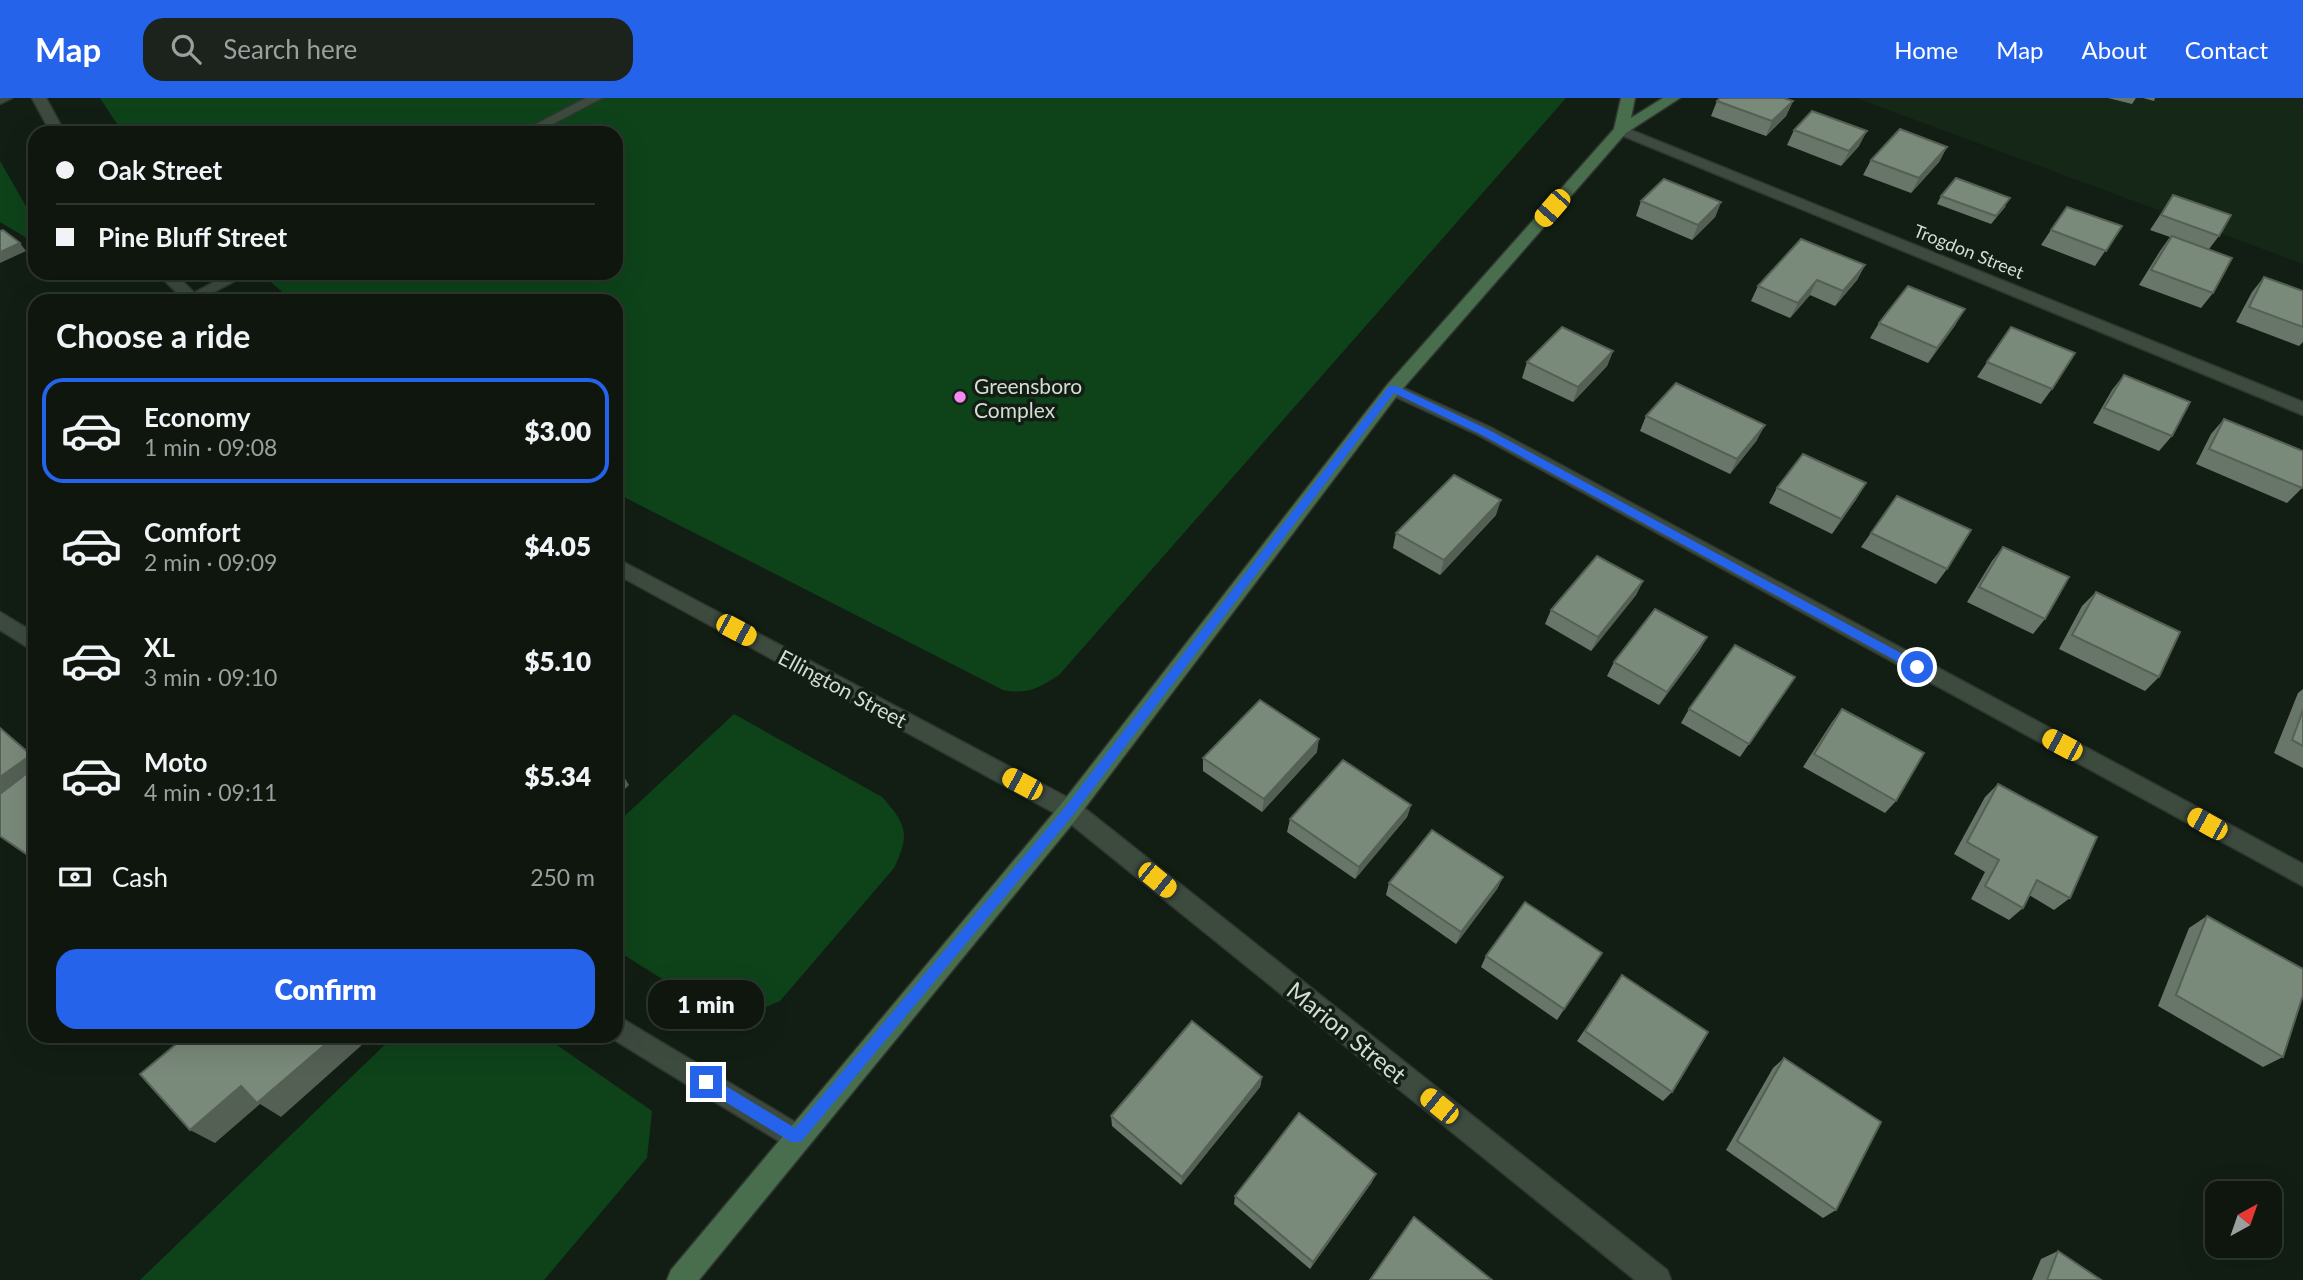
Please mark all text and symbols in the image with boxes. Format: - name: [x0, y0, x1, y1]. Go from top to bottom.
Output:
- search box: [143, 18, 633, 81]
- text: Map: [35, 29, 101, 69]
- icon: search: [167, 30, 205, 68]
- text: Search here: [223, 33, 357, 65]
- text: Home: [1894, 35, 1958, 64]
- text: Map: [1996, 35, 2044, 64]
- text: About: [2082, 35, 2147, 64]
- text: Contact: [2185, 35, 2268, 64]
- text: Oak Street: [98, 154, 222, 186]
- car: [1531, 185, 1574, 231]
- street label: Trogdon Street: [1911, 219, 2028, 283]
- text: Pine Bluff Street: [98, 221, 287, 253]
- text: Choose a ride: [56, 316, 250, 355]
- place label: Greensboro Complex: [974, 373, 1082, 422]
- marker: Greensboro Complex: [952, 389, 968, 405]
- icon: car: [60, 399, 123, 462]
- text: Economy: [144, 401, 250, 433]
- text: $3.00: [524, 415, 591, 447]
- text: 1 min · 09:08: [144, 433, 277, 461]
- icon: car: [60, 514, 123, 577]
- text: Comfort: [144, 516, 241, 548]
- text: $4.05: [524, 530, 591, 562]
- text: 2 min · 09:09: [144, 548, 277, 576]
- car: [713, 611, 760, 649]
- icon: car: [60, 629, 123, 692]
- text: XL: [144, 631, 175, 663]
- street label: Ellington Street: [775, 644, 912, 732]
- text: $5.10: [524, 645, 591, 677]
- route start: [1901, 651, 1933, 683]
- text: 3 min · 09:10: [144, 663, 277, 691]
- car: [2039, 726, 2086, 764]
- icon: car: [60, 744, 123, 807]
- text: Moto: [144, 746, 207, 778]
- text: $5.34: [524, 760, 591, 792]
- car: [999, 765, 1046, 803]
- text: 4 min · 09:11: [144, 778, 277, 806]
- car: [2184, 805, 2231, 843]
- icon: cash: [56, 858, 94, 896]
- car: [1135, 859, 1180, 901]
- text: Cash: [112, 861, 168, 893]
- text: 250 m: [530, 863, 595, 891]
- button: Confirm: [56, 949, 595, 1029]
- street label: Marion Street: [1282, 975, 1413, 1089]
- callout: 1 min: [648, 981, 764, 1030]
- text: 1 min: [677, 990, 735, 1018]
- route end: [690, 1066, 722, 1098]
- car: [1417, 1085, 1462, 1127]
- north arrow: [2205, 1181, 2282, 1258]
- map controls: [2205, 1181, 2282, 1258]

